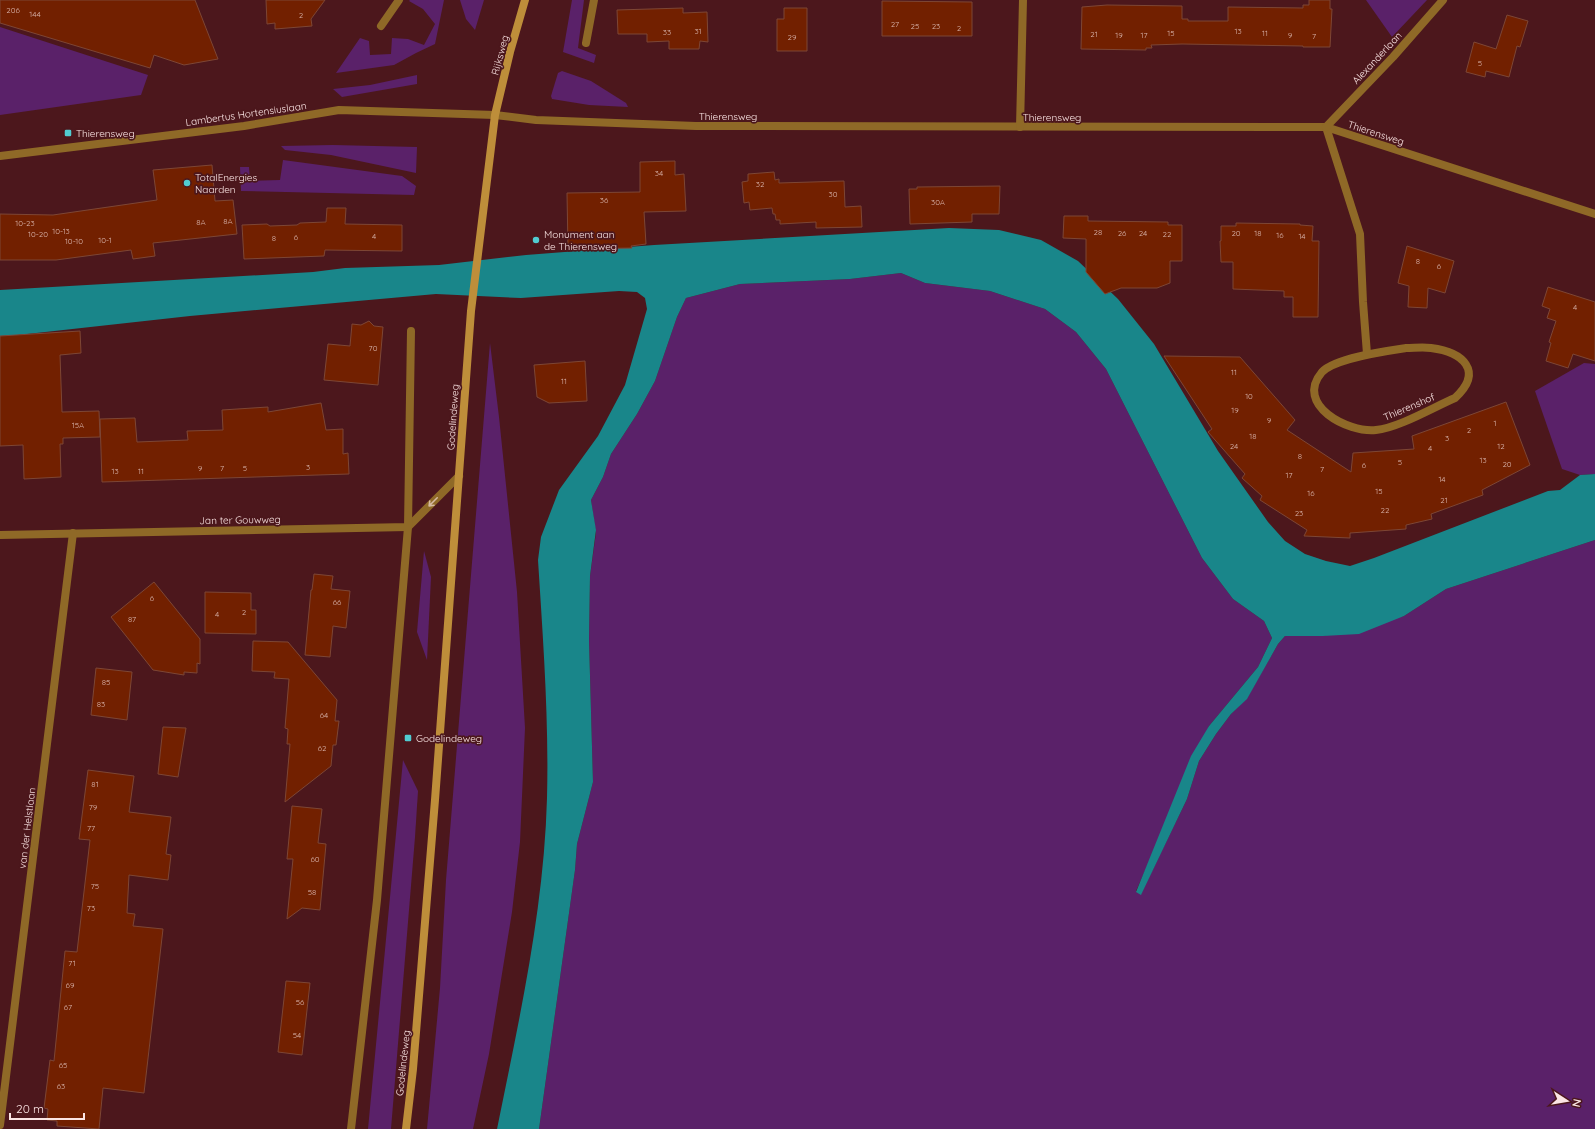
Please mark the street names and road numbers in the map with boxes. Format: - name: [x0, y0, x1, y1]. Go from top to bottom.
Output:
- street label: Alexanderlaan: [1349, 29, 1405, 87]
- street label: Rijksweg: [488, 34, 512, 76]
- street label: Lambertus Hortensiuslaan: [185, 99, 307, 129]
- street label: Thierensweg: [699, 110, 757, 123]
- street label: Thierensweg: [1023, 111, 1081, 124]
- street label: Thierensweg: [1346, 118, 1406, 148]
- street label: Godelindeweg: [444, 384, 462, 450]
- street label: Thierenshof: [1381, 390, 1437, 424]
- street label: Jan ter Gouwweg: [199, 513, 281, 527]
- street label: van der Helstlaan: [16, 787, 38, 869]
- street label: Godelindeweg: [393, 1030, 413, 1096]

